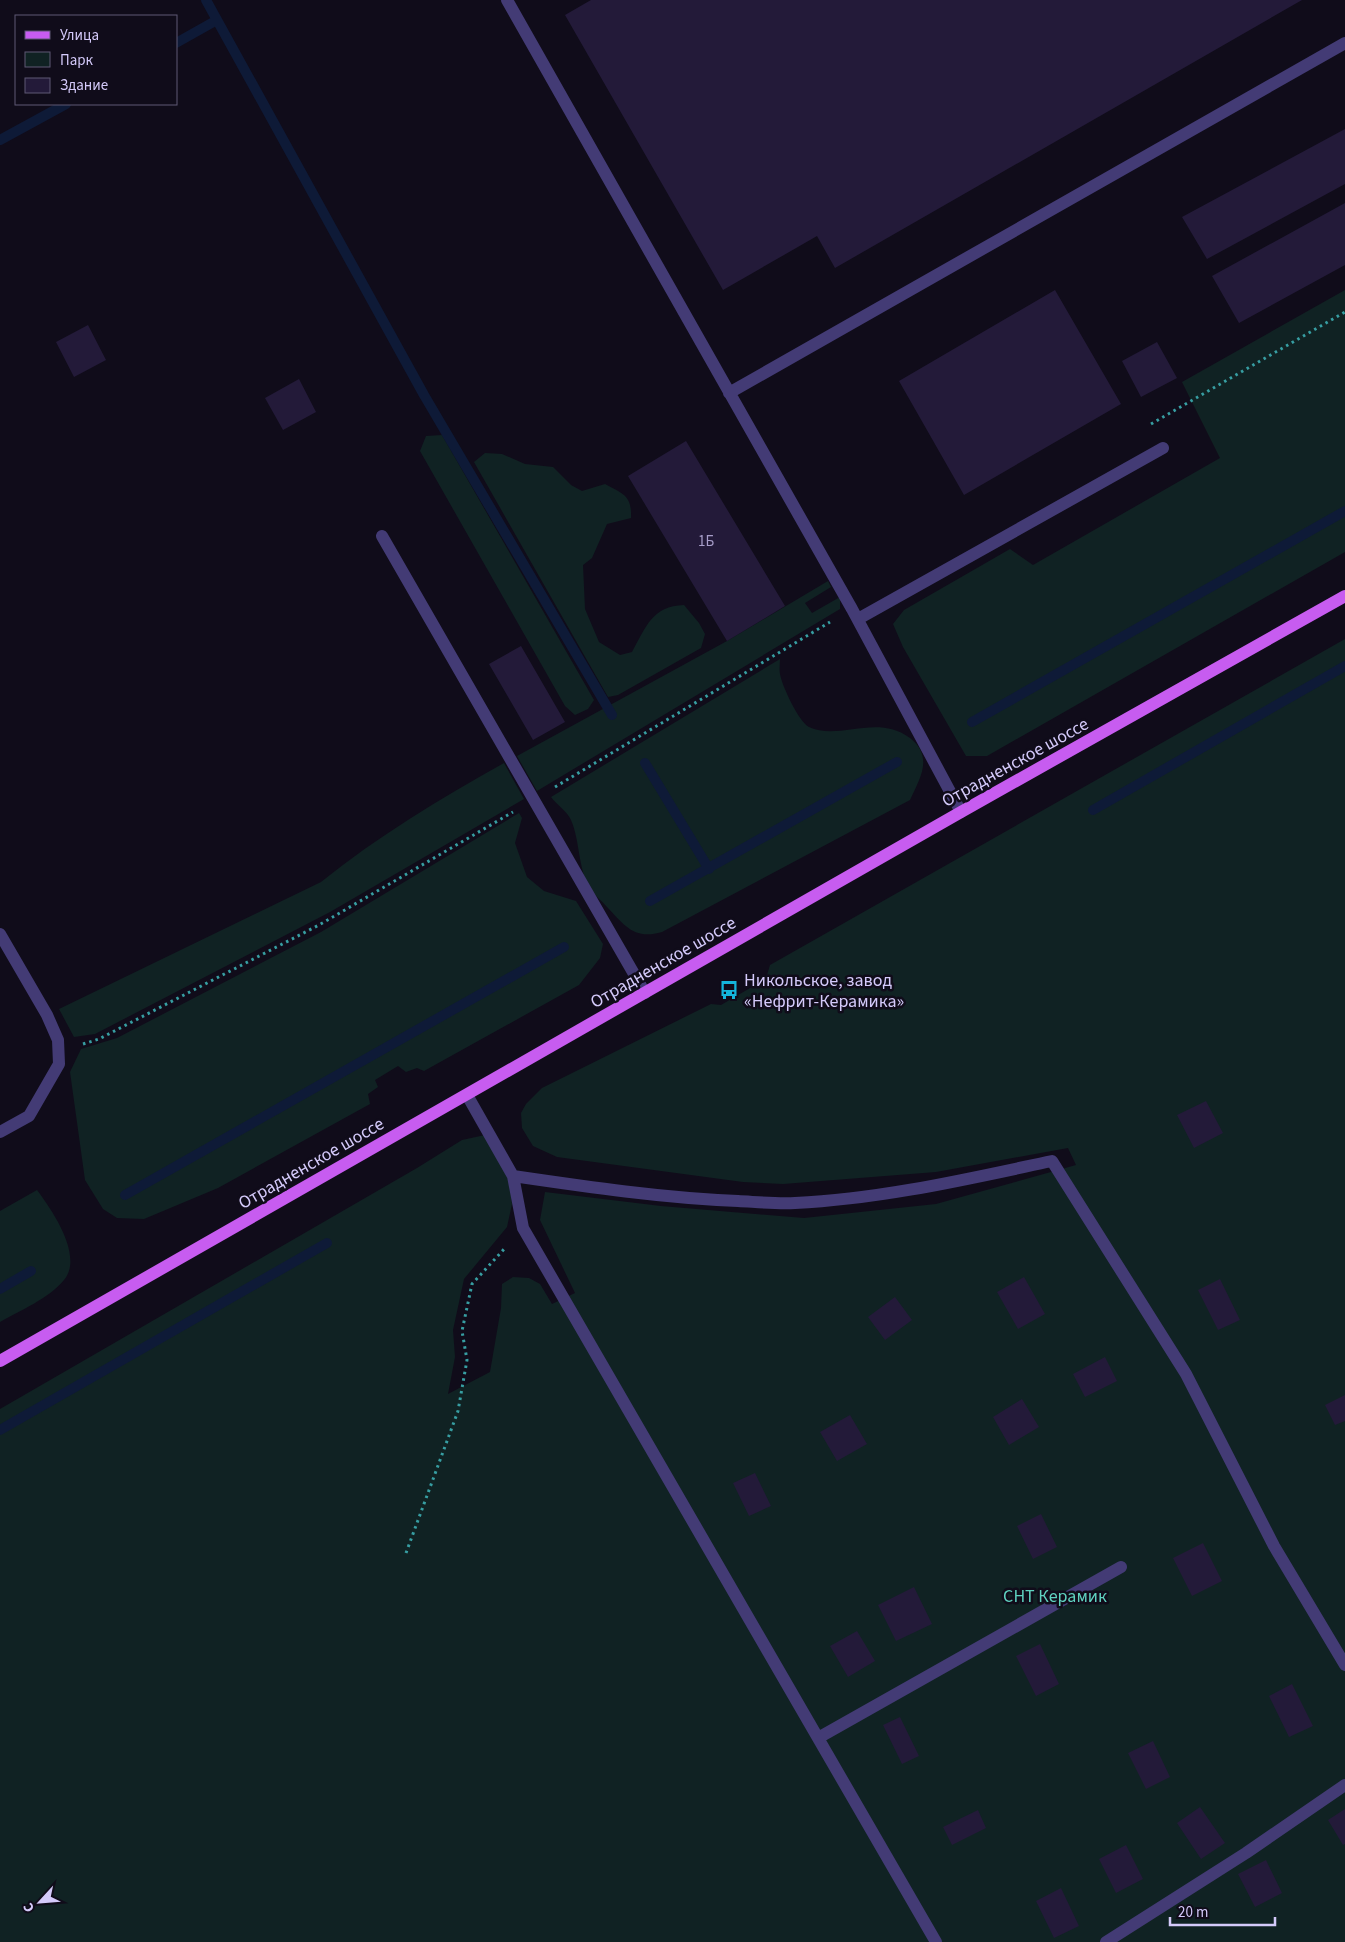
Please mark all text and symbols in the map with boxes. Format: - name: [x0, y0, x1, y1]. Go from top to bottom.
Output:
- legend: [15, 15, 178, 105]
- text: Улица: [60, 25, 99, 46]
- text: Парк: [60, 50, 94, 71]
- text: Здание: [60, 75, 108, 96]
- house number: 1Б: [698, 531, 714, 552]
- street label: Отрадненское шоссе: [937, 712, 1093, 813]
- street label: Отрадненское шоссе: [586, 910, 741, 1014]
- place label: Никольское, завод «Нефрит-Керамика»: [744, 968, 904, 1014]
- bus stop icon: Никольское, завод «Нефрит-Керамика»: [718, 979, 740, 1001]
- street label: Отрадненское шоссе: [234, 1111, 389, 1215]
- park label: СНТ Керамик: [1003, 1584, 1107, 1609]
- north arrow: [15, 1877, 65, 1927]
- scale bar: [1170, 1894, 1275, 1926]
- text: С: [18, 1899, 40, 1915]
- text: 20 m: [1178, 1902, 1208, 1923]

